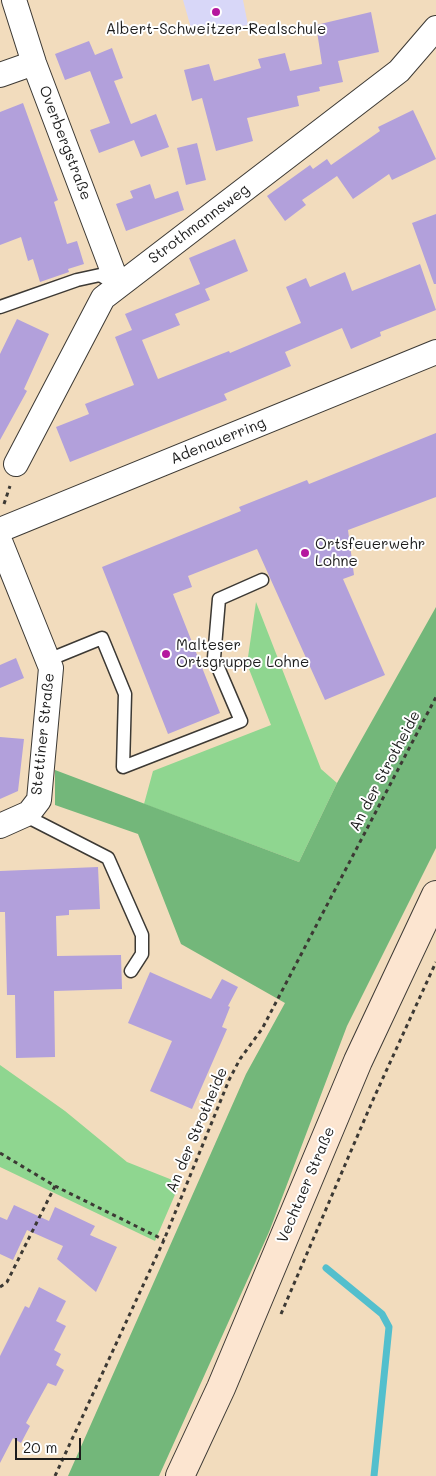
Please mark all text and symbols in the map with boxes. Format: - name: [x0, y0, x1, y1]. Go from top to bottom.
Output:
- marker: Albert-Schweitzer-Realschule: [210, 6, 222, 18]
- place label: Albert-Schweitzer-Realschule: [106, 20, 326, 38]
- street label: Overbergstraße: [35, 83, 95, 203]
- street label: Strothmannsweg: [145, 180, 253, 268]
- street label: Adenauerring: [168, 414, 268, 468]
- place label: Ortsfeuerwehr Lohne: [315, 535, 425, 570]
- marker: Ortsfeuerwehr Lohne: [299, 547, 311, 559]
- place label: Malteser Ortsgruppe Lohne: [176, 636, 309, 671]
- marker: Malteser Ortsgruppe Lohne: [160, 648, 172, 660]
- street label: Stettiner Straße: [28, 672, 58, 796]
- street label: An der Strotheide: [346, 708, 424, 834]
- street label: An der Strotheide: [163, 1065, 231, 1195]
- street label: Vechtaer Straße: [273, 1124, 339, 1246]
- scale bar: [18, 1428, 84, 1460]
- text: 20 m: [23, 1437, 57, 1457]

